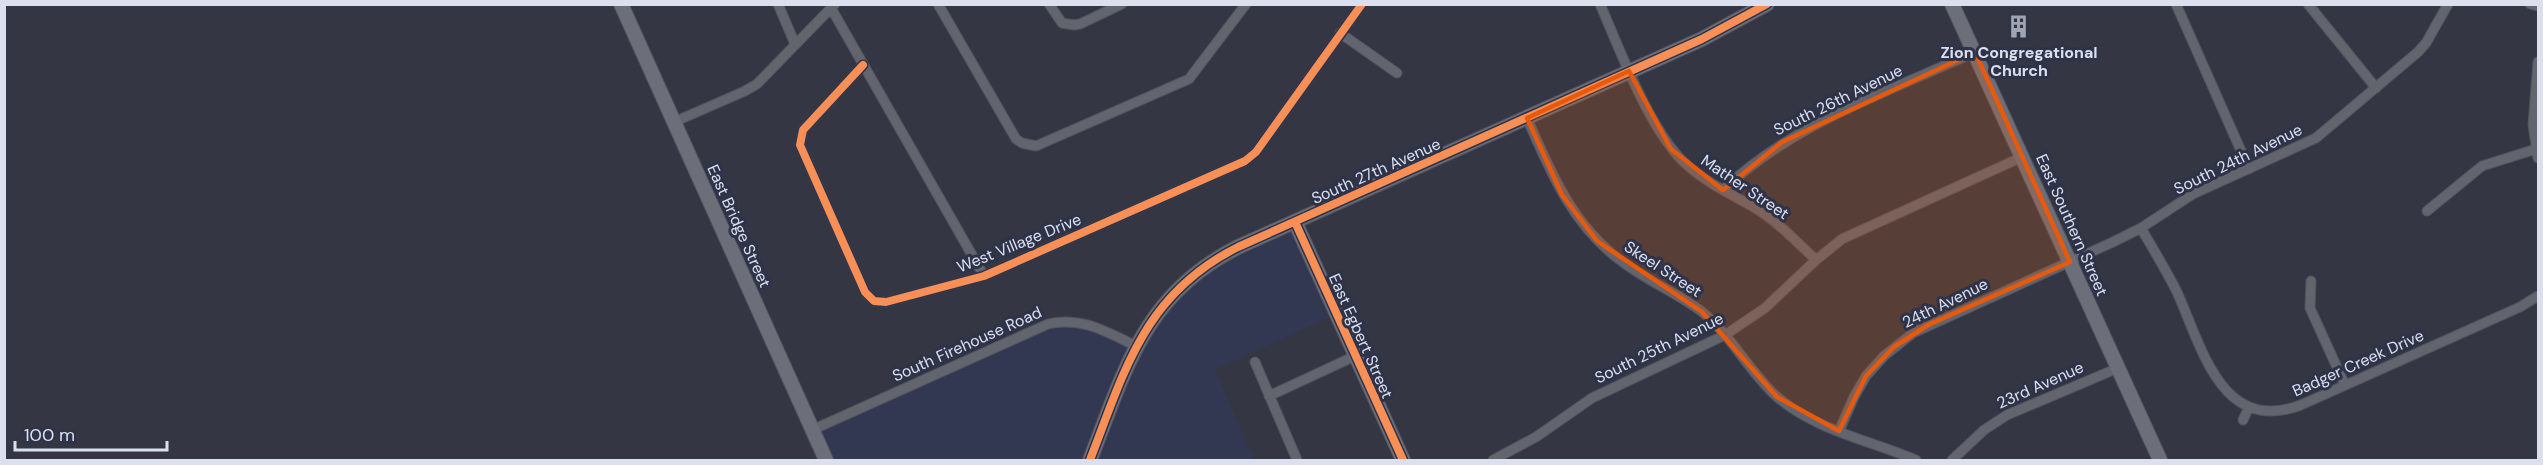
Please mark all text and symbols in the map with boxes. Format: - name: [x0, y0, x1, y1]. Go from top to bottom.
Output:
- building icon: Zion Congregational Church: [2006, 14, 2032, 40]
- place label: Zion Congregational Church: [1940, 42, 2098, 81]
- street label: South 26th Avenue: [1770, 60, 1906, 140]
- street label: South 24th Avenue: [2170, 119, 2306, 199]
- street label: South 27th Avenue: [1308, 133, 1444, 209]
- street label: Mather Street: [1697, 150, 1793, 224]
- street label: East Southern Street: [2031, 151, 2113, 299]
- street label: East Bridge Street: [702, 161, 776, 291]
- street label: West Village Drive: [954, 209, 1084, 277]
- street label: Skeel Street: [1620, 236, 1706, 302]
- street label: East Egbert Street: [1324, 270, 1398, 402]
- street label: 24th Avenue: [1899, 273, 1991, 333]
- street label: South Firehouse Road: [889, 302, 1045, 386]
- street label: South 25th Avenue: [1591, 308, 1727, 388]
- street label: Badger Creek Drive: [2289, 325, 2427, 401]
- street label: 23rd Avenue: [1993, 357, 2087, 413]
- scale bar: [15, 414, 166, 452]
- text: 100 m: [24, 423, 75, 447]

